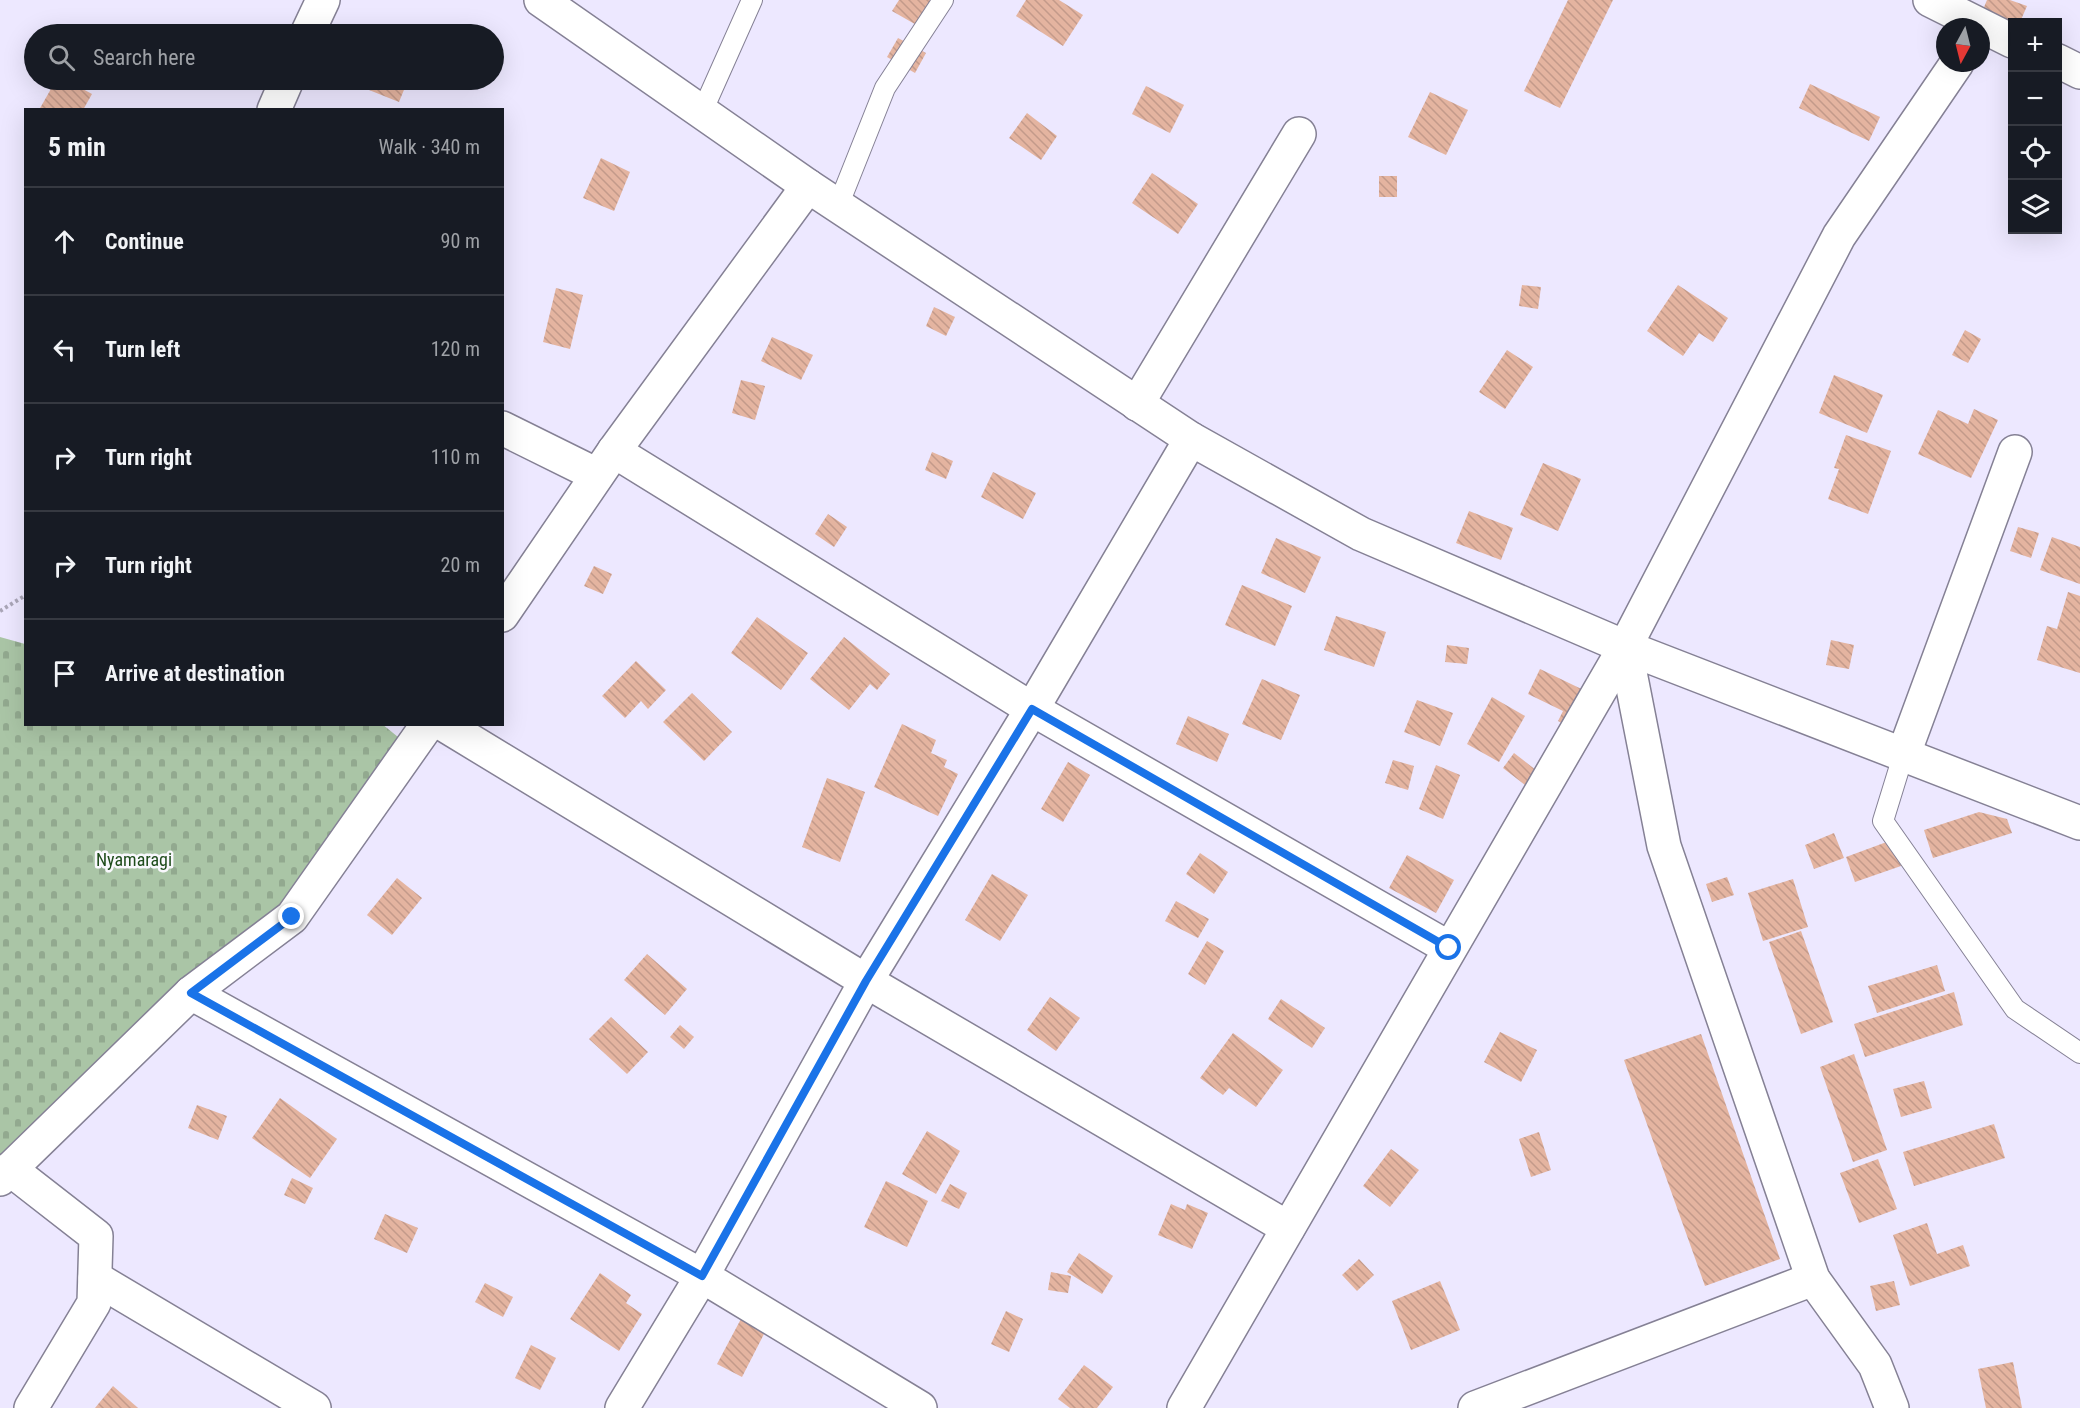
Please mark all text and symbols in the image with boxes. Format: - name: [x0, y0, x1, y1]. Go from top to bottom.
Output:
- north arrow: [1936, 18, 1990, 72]
- map controls: [2008, 18, 2062, 234]
- button: +: [2008, 18, 2062, 72]
- search box: [24, 24, 504, 90]
- icon: search: [45, 41, 78, 74]
- text: Search here: [93, 45, 195, 70]
- button: −: [2008, 72, 2062, 126]
- button: locate: [2008, 126, 2062, 180]
- text: 5 min: [48, 132, 106, 162]
- text: Walk · 340 m: [379, 135, 480, 159]
- button: layers: [2008, 180, 2062, 234]
- icon: ahead: [48, 225, 81, 258]
- text: Continue: [105, 229, 184, 254]
- text: 90 m: [441, 229, 480, 253]
- icon: left: [48, 333, 81, 366]
- text: Turn left: [105, 337, 180, 362]
- text: 120 m: [431, 337, 480, 361]
- icon: right: [48, 441, 81, 474]
- text: Turn right: [105, 445, 192, 470]
- text: 110 m: [431, 445, 480, 469]
- icon: right: [48, 549, 81, 582]
- text: Turn right: [105, 553, 192, 578]
- text: 20 m: [441, 553, 480, 577]
- icon: arrive: [48, 657, 81, 690]
- text: Arrive at destination: [105, 661, 285, 686]
- park label: Nyamaragi: [96, 849, 172, 870]
- route end: [278, 903, 304, 929]
- route start: [1435, 934, 1461, 960]

